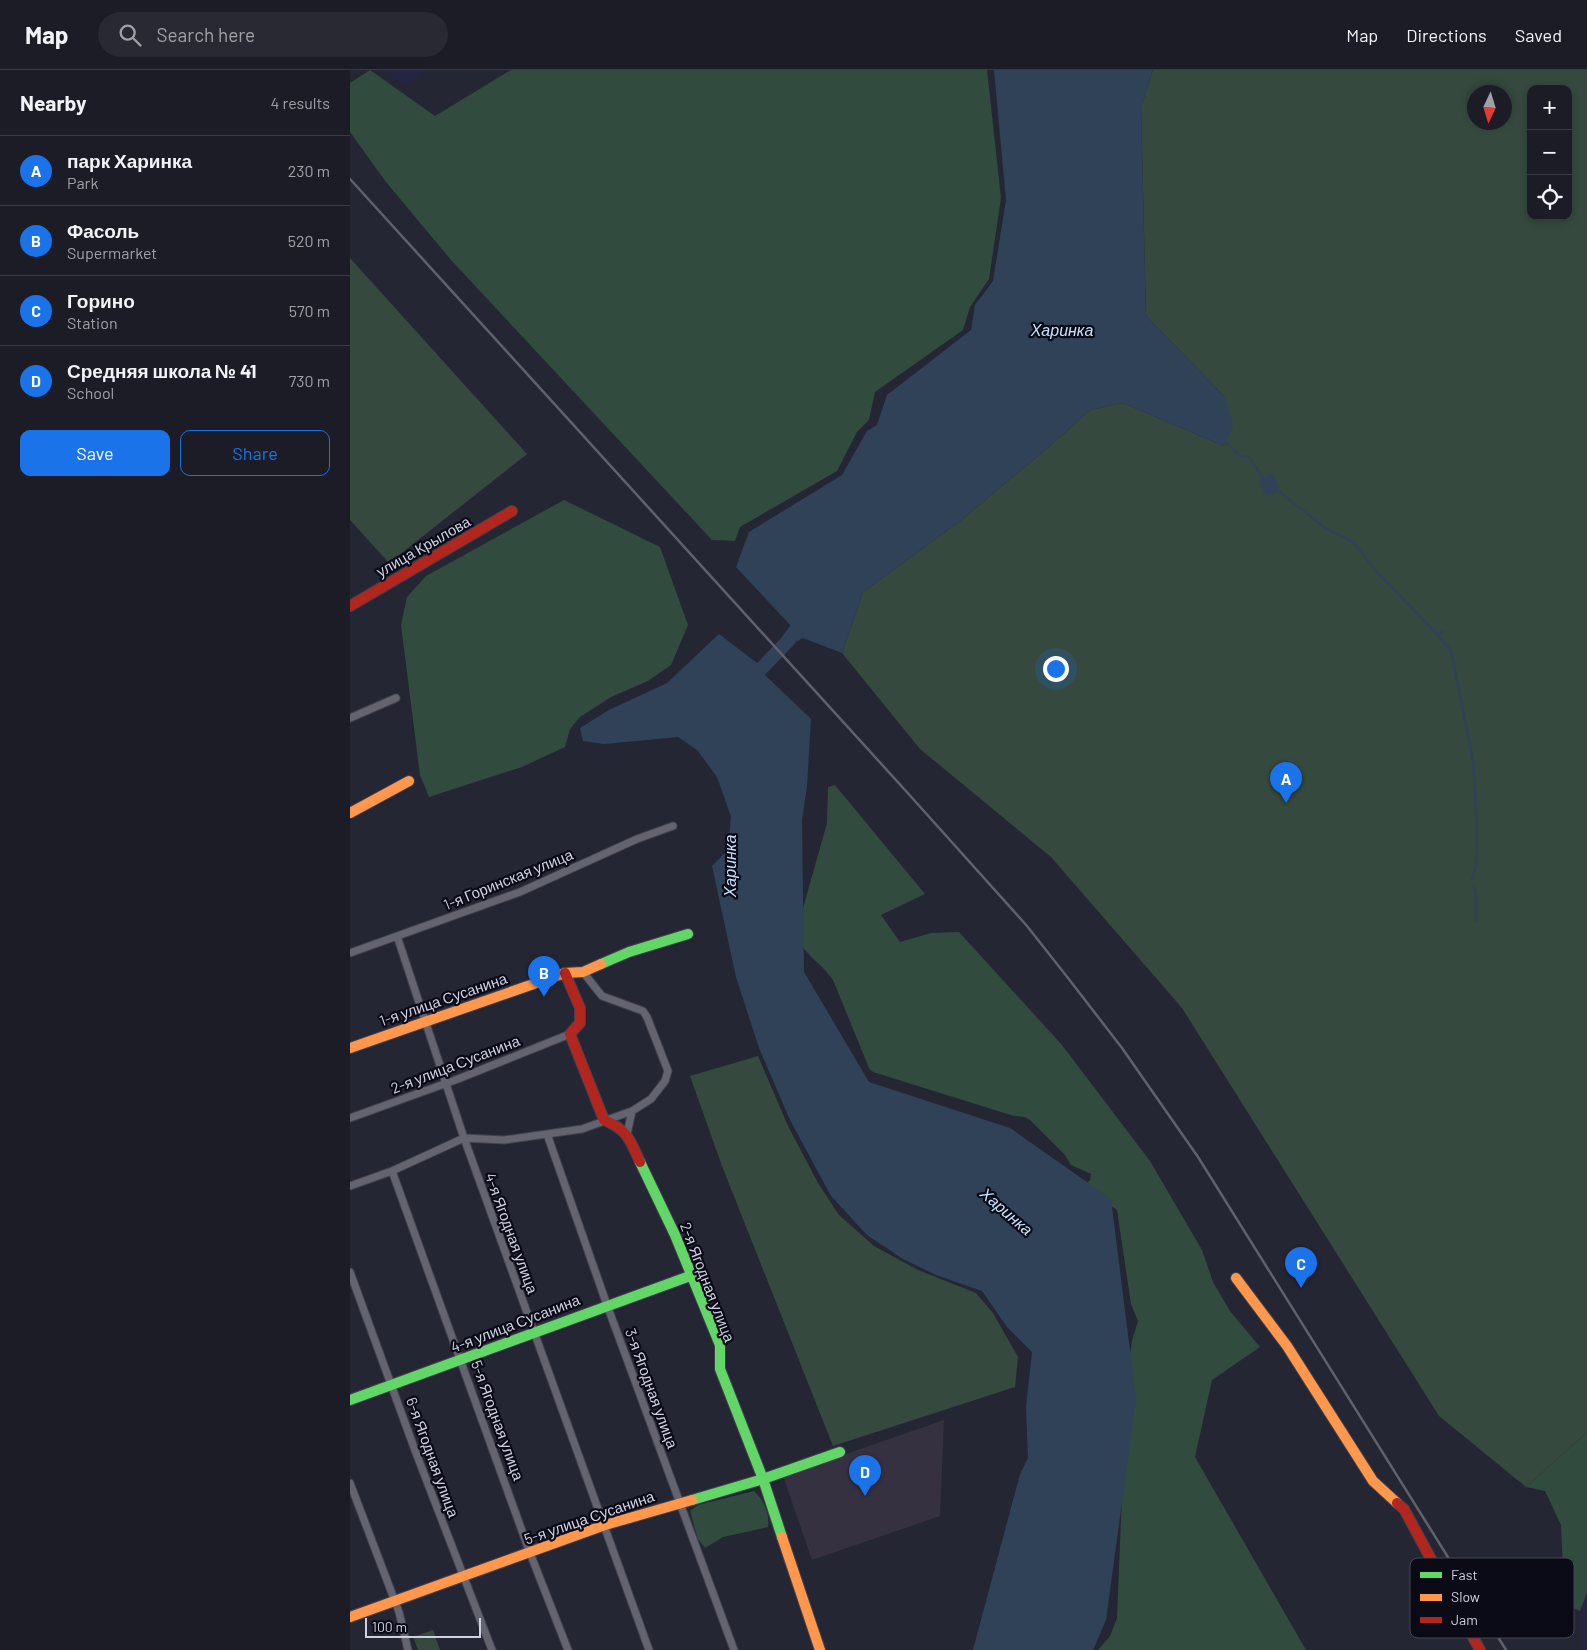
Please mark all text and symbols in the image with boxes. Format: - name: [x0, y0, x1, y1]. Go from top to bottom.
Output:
- search box: [98, 12, 448, 57]
- text: Map: [25, 20, 68, 49]
- icon: search: [116, 21, 144, 49]
- text: Search here: [156, 23, 255, 46]
- text: Map: [1346, 24, 1378, 46]
- text: Directions: [1406, 24, 1487, 46]
- text: Saved: [1515, 24, 1562, 46]
- north arrow: [1467, 85, 1512, 130]
- map controls: [1527, 85, 1572, 220]
- button: +: [1527, 85, 1572, 130]
- text: Nearby: [20, 90, 86, 115]
- text: 4 results: [270, 93, 330, 112]
- button: −: [1527, 130, 1572, 175]
- text: парк Харинка: [67, 149, 192, 172]
- text: A: [31, 161, 41, 180]
- text: 230 m: [288, 161, 330, 180]
- text: Park: [67, 173, 98, 192]
- button: locate: [1527, 175, 1572, 220]
- text: Фасоль: [67, 219, 139, 242]
- text: B: [31, 231, 41, 250]
- text: 520 m: [288, 231, 330, 250]
- text: Supermarket: [67, 243, 157, 262]
- text: Горино: [67, 289, 135, 312]
- text: C: [31, 301, 41, 320]
- text: 570 m: [289, 301, 330, 320]
- text: Station: [67, 313, 118, 332]
- water label: Харинка: [1030, 320, 1093, 339]
- text: Средняя школа № 41: [67, 359, 256, 382]
- text: D: [31, 371, 41, 390]
- text: 730 m: [289, 371, 330, 390]
- text: School: [67, 383, 114, 402]
- button: Save: [20, 430, 170, 476]
- button: Share: [180, 430, 330, 476]
- street label: улица Крылова: [373, 512, 474, 580]
- your location: [1043, 656, 1069, 682]
- pin: A: [1270, 762, 1302, 803]
- water label: Харинка: [720, 835, 739, 898]
- street label: 1-я Горинская улица: [441, 845, 576, 913]
- pin: B: [528, 956, 560, 997]
- street label: 1-я улица Сусанина: [377, 968, 510, 1029]
- street label: 2-я улица Сусанина: [388, 1031, 523, 1097]
- street label: 4-я Ягодная улица: [482, 1170, 542, 1296]
- water label: Харинка: [976, 1183, 1037, 1239]
- street label: 2-я Ягодная улица: [677, 1220, 739, 1345]
- pin: C: [1285, 1247, 1317, 1288]
- street label: 4-я улица Сусанина: [448, 1290, 583, 1356]
- street label: 3-я Ягодная улица: [622, 1325, 682, 1451]
- street label: 5-я Ягодная улица: [468, 1358, 528, 1483]
- street label: 6-я Ягодная улица: [403, 1394, 463, 1520]
- pin: D: [849, 1455, 881, 1496]
- street label: 5-я улица Сусанина: [522, 1486, 657, 1548]
- legend: [1410, 1558, 1574, 1638]
- text: Fast: [1451, 1566, 1477, 1583]
- text: Slow: [1451, 1588, 1480, 1605]
- text: Jam: [1451, 1611, 1478, 1628]
- scale bar: [365, 1615, 481, 1638]
- text: 100 m: [372, 1618, 407, 1635]

